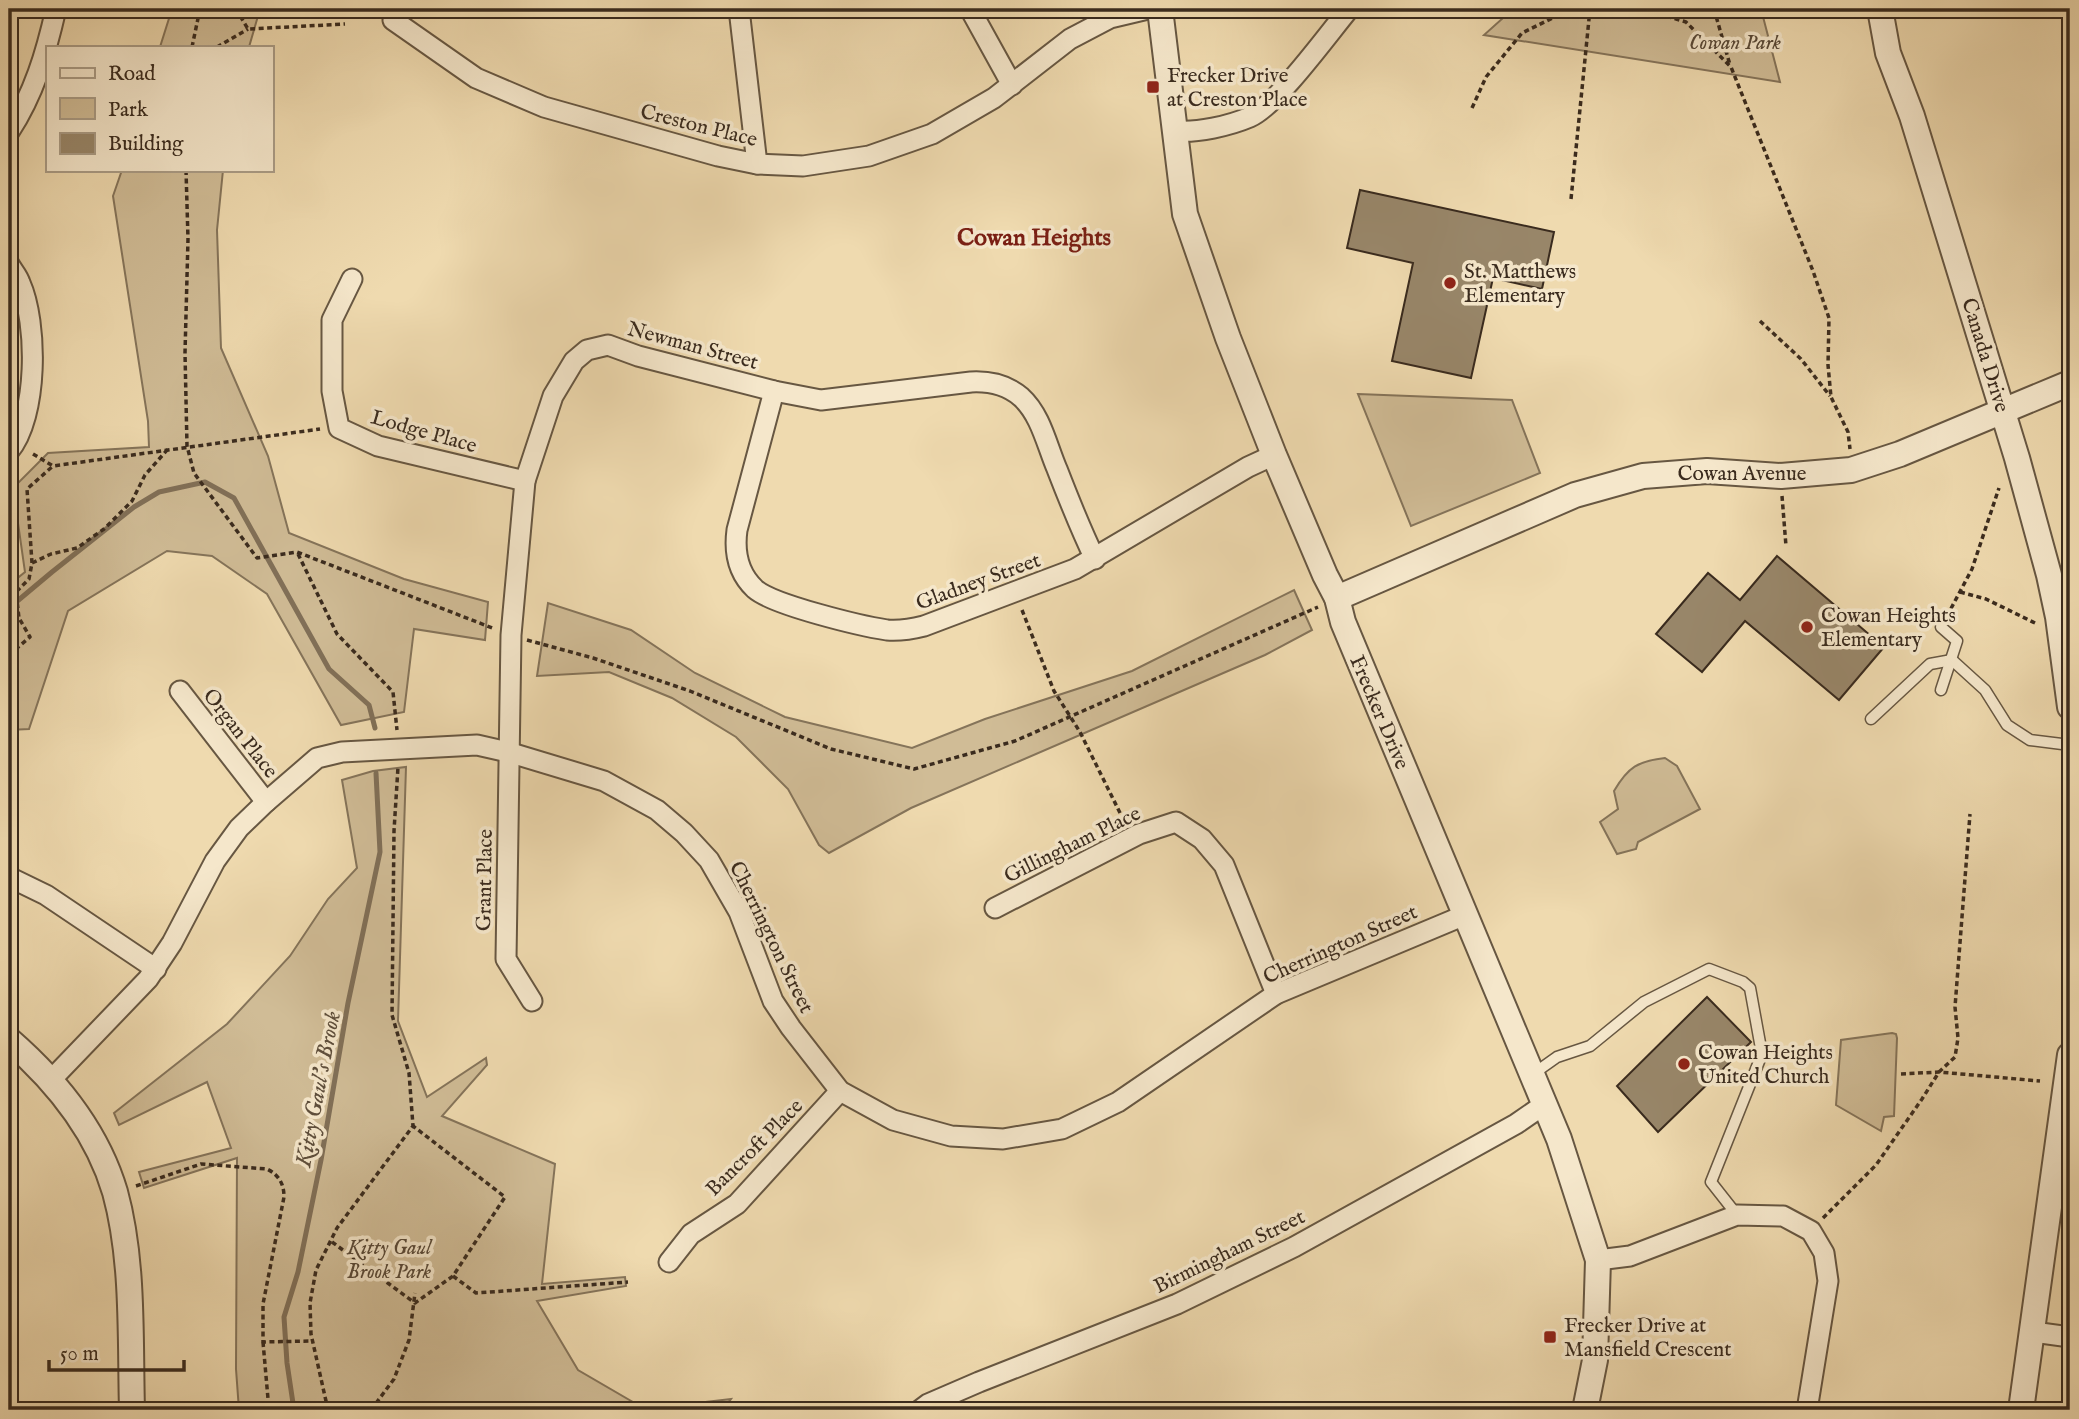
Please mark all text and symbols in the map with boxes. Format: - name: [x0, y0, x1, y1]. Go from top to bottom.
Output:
- park label: Cowan Park: [1689, 30, 1782, 57]
- legend: [46, 46, 273, 172]
- text: Road: [108, 61, 156, 88]
- place label: Frecker Drive at Creston Place: [1167, 63, 1308, 114]
- marker: Frecker Drive at Creston Place: [1145, 79, 1161, 95]
- text: Park: [108, 97, 149, 124]
- street label: Creston Place: [637, 99, 760, 154]
- text: Building: [108, 131, 184, 158]
- district label: Cowan Heights: [957, 223, 1112, 254]
- place label: St. Matthews Elementary: [1464, 259, 1576, 310]
- marker: St. Matthews Elementary: [1442, 275, 1458, 291]
- street label: Canada Drive: [1954, 295, 2015, 416]
- street label: Newman Street: [624, 316, 761, 377]
- street label: Lodge Place: [368, 404, 480, 461]
- street label: Cowan Avenue: [1678, 461, 1807, 488]
- street label: Gladney Street: [913, 547, 1045, 617]
- place label: Cowan Heights Elementary: [1821, 603, 1956, 654]
- marker: Cowan Heights Elementary: [1799, 619, 1815, 635]
- street label: Frecker Drive: [1342, 651, 1415, 774]
- street label: Organ Place: [196, 683, 284, 785]
- street label: Gillingham Place: [1000, 800, 1146, 890]
- street label: Grant Place: [471, 828, 500, 931]
- street label: Cherrington Street: [722, 857, 819, 1018]
- street label: Cherrington Street: [1259, 899, 1422, 991]
- water label: Kitty Gaul's Brook: [289, 1009, 348, 1170]
- place label: Cowan Heights United Church: [1698, 1040, 1833, 1091]
- marker: Cowan Heights United Church: [1676, 1056, 1692, 1072]
- street label: Bancroft Place: [701, 1093, 810, 1203]
- street label: Birmingham Street: [1150, 1204, 1310, 1301]
- park label: Kitty Gaul Brook Park: [346, 1235, 433, 1286]
- place label: Frecker Drive at Mansfield Crescent: [1564, 1313, 1731, 1364]
- scale bar: [49, 1328, 184, 1372]
- marker: Frecker Drive at Mansfield Crescent: [1542, 1329, 1558, 1345]
- text: 50 m: [60, 1341, 99, 1368]

